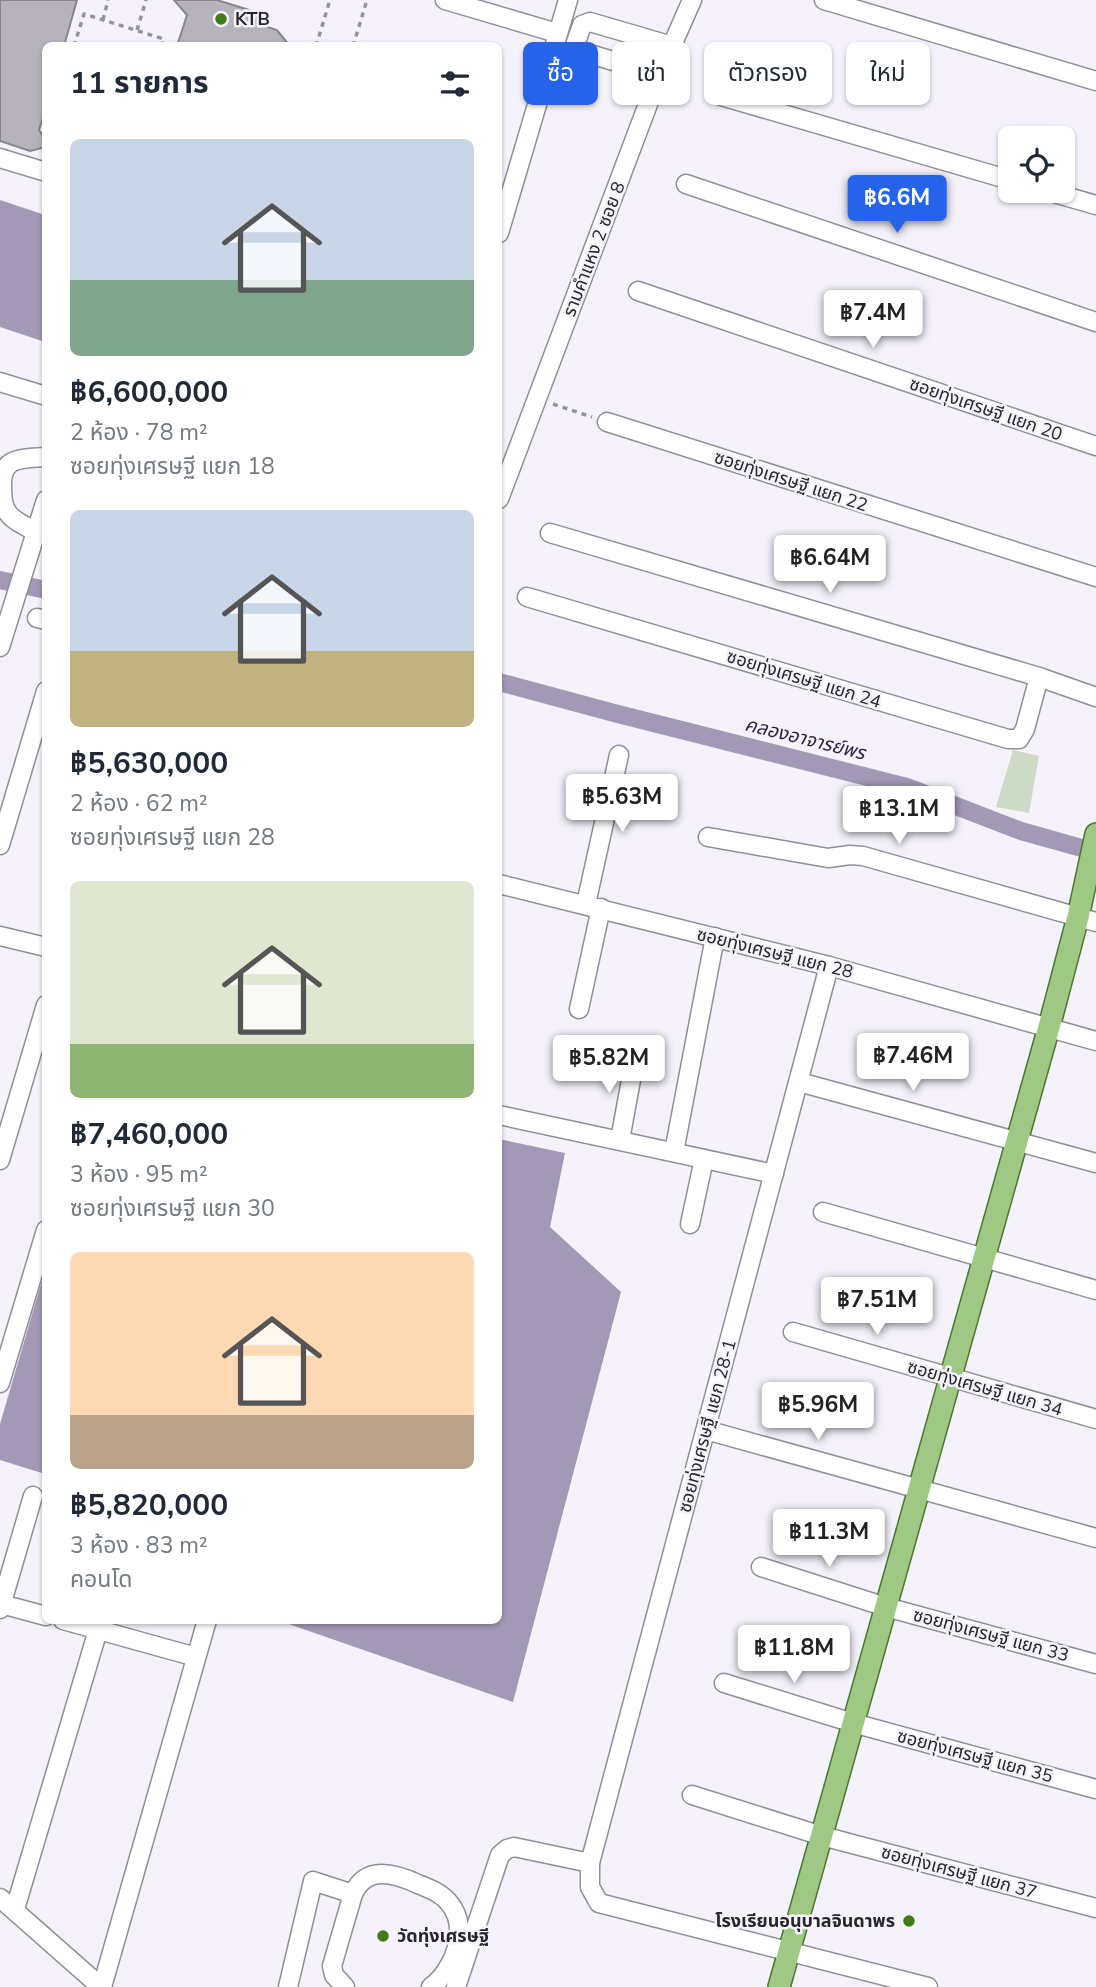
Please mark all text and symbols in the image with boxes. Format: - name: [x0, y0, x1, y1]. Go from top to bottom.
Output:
- place label: KTB: [235, 7, 270, 31]
- marker: KTB: [213, 11, 229, 27]
- chip: ซื้อ: [523, 42, 598, 105]
- chip: เช่า: [612, 42, 690, 105]
- chip: ตัวกรอง: [704, 42, 832, 105]
- chip: ใหม่: [846, 42, 930, 105]
- text: 11 รายการ: [70, 63, 209, 104]
- icon: filters: [436, 65, 474, 103]
- map controls: [998, 126, 1075, 203]
- button: locate: [998, 126, 1075, 203]
- pin: ฿6.6M: [848, 176, 946, 235]
- street label: รามคำแหง 2 ซอย 8: [557, 178, 631, 320]
- text: ฿6.6M: [864, 182, 930, 213]
- icon: home: [209, 185, 335, 311]
- pin: ฿7.4M: [824, 290, 922, 350]
- text: ฿7.4M: [840, 297, 906, 328]
- text: ฿6,600,000: [70, 372, 228, 413]
- street label: ซอยทุ่งเศรษฐี แยก 20: [906, 372, 1066, 446]
- text: 2 ห้อง · 78 m²: [70, 417, 208, 448]
- street label: ซอยทุ่งเศรษฐี แยก 22: [711, 445, 871, 517]
- text: ซอยทุ่งเศรษฐี แยก 18: [70, 451, 275, 482]
- pin: ฿6.64M: [773, 536, 887, 595]
- text: ฿6.64M: [790, 542, 870, 573]
- icon: home: [209, 556, 335, 682]
- street label: ซอยทุ่งเศรษฐี แยก 24: [724, 644, 884, 714]
- water label: คลองอาจารย์พร: [742, 711, 870, 767]
- text: ฿5,630,000: [70, 743, 228, 784]
- pin: ฿5.63M: [565, 774, 679, 834]
- text: ฿5.63M: [582, 781, 662, 812]
- pin: ฿13.1M: [842, 786, 956, 846]
- text: 2 ห้อง · 62 m²: [70, 788, 208, 819]
- text: ฿13.1M: [859, 793, 939, 824]
- text: ซอยทุ่งเศรษฐี แยก 28: [70, 822, 275, 853]
- street label: ซอยทุ่งเศรษฐี แยก 28: [694, 922, 856, 984]
- icon: home: [209, 927, 335, 1053]
- pin: ฿7.46M: [856, 1034, 970, 1093]
- pin: ฿5.82M: [552, 1036, 666, 1095]
- text: ฿7.46M: [873, 1040, 953, 1071]
- text: ฿5.82M: [569, 1042, 649, 1073]
- text: ฿7,460,000: [70, 1114, 228, 1155]
- text: 3 ห้อง · 95 m²: [70, 1159, 208, 1190]
- text: ซอยทุ่งเศรษฐี แยก 30: [70, 1193, 275, 1224]
- pin: ฿7.51M: [820, 1278, 934, 1337]
- text: ฿7.51M: [837, 1284, 917, 1315]
- icon: home: [209, 1298, 335, 1424]
- street label: ซอยทุ่งเศรษฐี แยก 28-1: [672, 1337, 742, 1515]
- street label: ซอยทุ่งเศรษฐี แยก 34: [905, 1354, 1066, 1422]
- pin: ฿5.96M: [761, 1382, 875, 1442]
- text: ฿5.96M: [778, 1389, 858, 1420]
- text: ฿5,820,000: [70, 1485, 228, 1526]
- pin: ฿11.3M: [772, 1510, 886, 1569]
- text: ฿11.3M: [789, 1516, 869, 1547]
- text: 3 ห้อง · 83 m²: [70, 1530, 208, 1561]
- text: คอนโด: [70, 1564, 132, 1595]
- street label: ซอยทุ่งเศรษฐี แยก 33: [910, 1603, 1072, 1667]
- pin: ฿11.8M: [737, 1626, 851, 1685]
- text: ฿11.8M: [754, 1632, 834, 1663]
- street label: ซอยทุ่งเศรษฐี แยก 35: [894, 1724, 1056, 1788]
- street label: ซอยทุ่งเศรษฐี แยก 37: [878, 1840, 1040, 1904]
- place label: โรงเรียนอนุบาลจินดาพร: [715, 1909, 895, 1933]
- marker: โรงเรียนอนุบาลจินดาพร: [901, 1913, 917, 1929]
- place label: วัดทุ่งเศรษฐี: [397, 1924, 489, 1948]
- marker: วัดทุ่งเศรษฐี: [375, 1928, 391, 1944]

